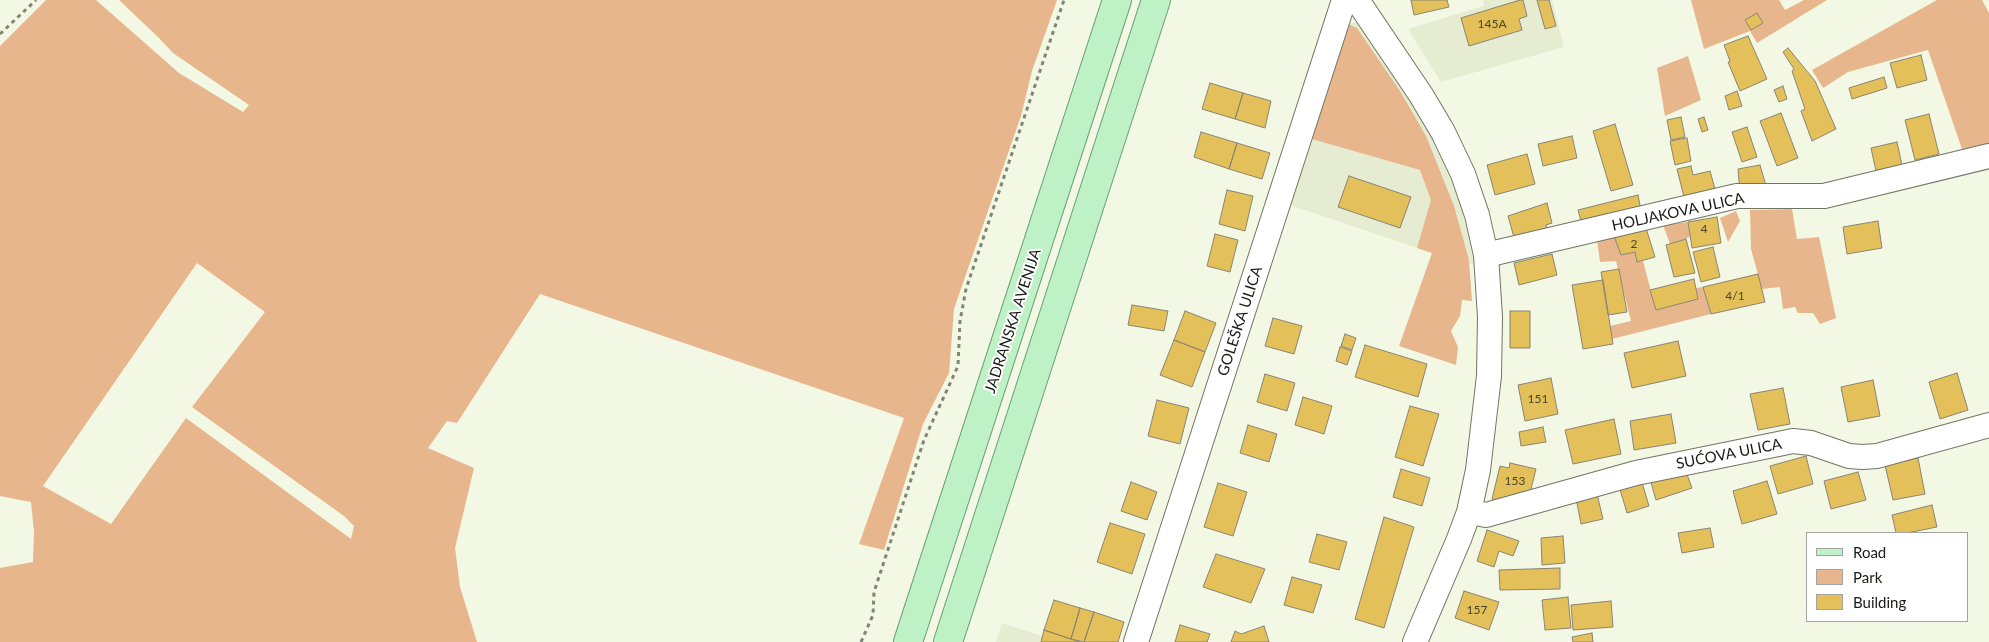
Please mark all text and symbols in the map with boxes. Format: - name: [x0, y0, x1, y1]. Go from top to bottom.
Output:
- house number: 145A: [1477, 17, 1507, 31]
- street label: HOLJAKOVA ULICA: [1610, 189, 1746, 235]
- house number: 4: [1701, 222, 1707, 236]
- house number: 2: [1631, 237, 1637, 251]
- street label: JADRANSKA AVENIJA: [981, 246, 1045, 396]
- street label: GOLEŠKA ULICA: [1214, 264, 1266, 378]
- house number: 4/1: [1725, 289, 1745, 303]
- house number: 151: [1528, 392, 1548, 406]
- street label: SUĆOVA ULICA: [1675, 435, 1783, 473]
- house number: 153: [1505, 474, 1525, 488]
- legend: [1806, 532, 1969, 622]
- text: Road: [1853, 543, 1886, 561]
- text: Park: [1853, 568, 1882, 586]
- text: Building: [1853, 593, 1906, 611]
- house number: 157: [1467, 603, 1487, 617]

